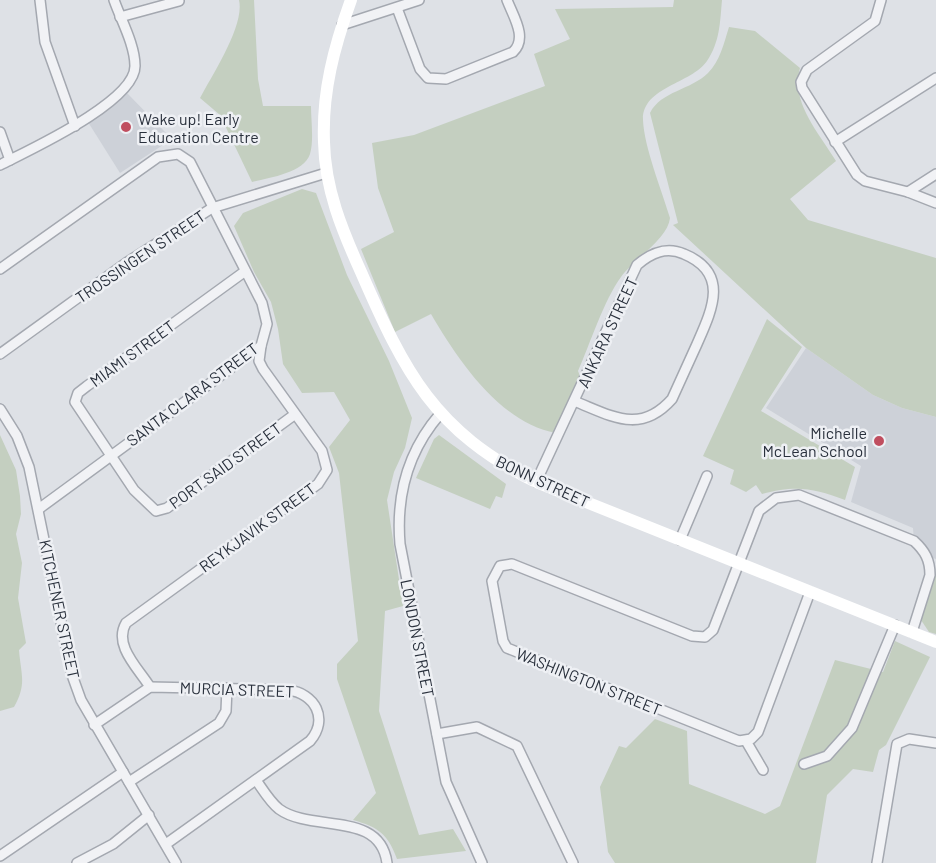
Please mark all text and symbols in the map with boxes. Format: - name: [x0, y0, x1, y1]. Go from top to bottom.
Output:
- place label: Wake up! Early Education Centre: [138, 109, 259, 146]
- marker: Wake up! Early Education Centre: [119, 120, 133, 134]
- street label: TROSSINGEN STREET: [72, 206, 208, 306]
- street label: ANKARA STREET: [573, 274, 641, 390]
- street label: MIAMI STREET: [86, 316, 178, 390]
- street label: SANTA CLARA STREET: [122, 338, 262, 450]
- street label: PORT SAID STREET: [165, 418, 285, 512]
- place label: Michelle McLean School: [762, 423, 867, 460]
- marker: Michelle McLean School: [872, 434, 886, 448]
- street label: BONN STREET: [493, 451, 593, 511]
- street label: REYKJAVIK STREET: [195, 478, 319, 576]
- street label: KITCHENER STREET: [36, 538, 84, 680]
- street label: LONDON STREET: [397, 577, 439, 699]
- street label: WASHINGTON STREET: [514, 643, 664, 719]
- street label: MURCIA STREET: [179, 678, 295, 700]

